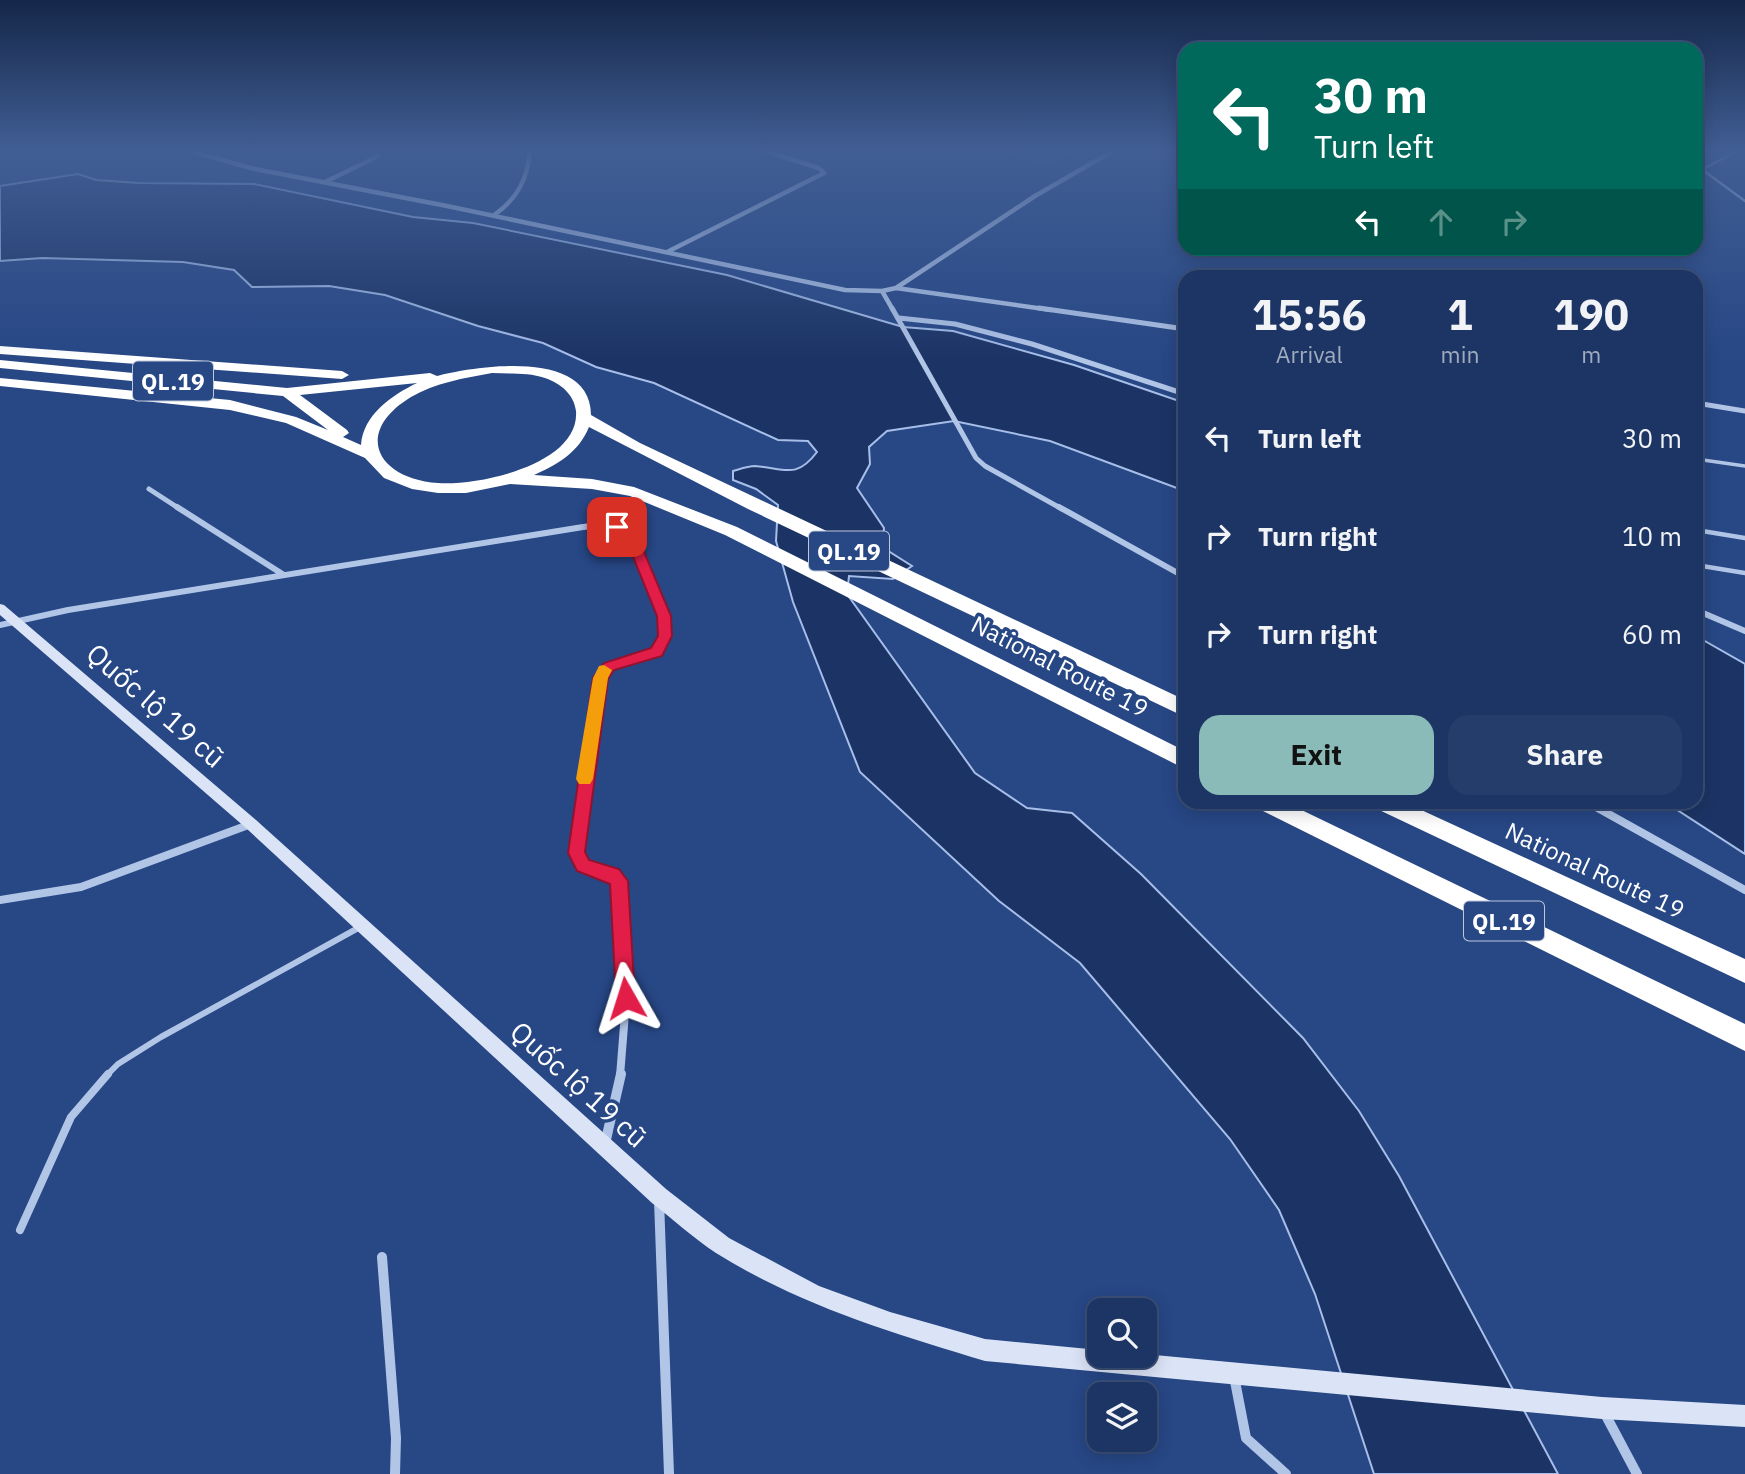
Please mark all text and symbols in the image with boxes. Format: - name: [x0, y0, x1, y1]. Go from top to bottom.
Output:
- text: 30 m: [1314, 63, 1428, 126]
- icon: left: [1199, 70, 1290, 161]
- text: Turn left: [1314, 125, 1434, 167]
- icon: left: [1349, 203, 1387, 241]
- icon: ahead: [1422, 203, 1460, 241]
- icon: right: [1495, 203, 1533, 241]
- text: 15:56: [1252, 287, 1367, 342]
- text: 1: [1447, 287, 1473, 342]
- text: 190: [1553, 287, 1629, 342]
- text: Arrival: [1276, 339, 1343, 369]
- text: min: [1441, 339, 1479, 369]
- text: m: [1581, 339, 1601, 369]
- road number: QL.19: [133, 362, 213, 400]
- icon: left: [1199, 419, 1237, 457]
- text: Turn left: [1258, 421, 1361, 455]
- text: 30 m: [1622, 421, 1682, 455]
- pin: [587, 497, 647, 557]
- icon: arrive: [598, 508, 636, 546]
- icon: right: [1199, 517, 1237, 555]
- text: Turn right: [1258, 519, 1377, 553]
- text: 10 m: [1622, 519, 1682, 553]
- road number: QL.19: [809, 531, 889, 570]
- street label: National Route 19: [966, 608, 1154, 724]
- icon: right: [1199, 615, 1237, 653]
- text: Turn right: [1258, 617, 1377, 651]
- text: 60 m: [1622, 617, 1682, 651]
- street label: Quốc lộ 19 cũ: [79, 635, 233, 775]
- button: Exit: [1199, 715, 1434, 795]
- button: Share: [1448, 715, 1682, 795]
- street label: National Route 19: [1500, 814, 1690, 926]
- road number: QL.19: [1464, 902, 1544, 940]
- position arrow: [589, 961, 663, 1035]
- street label: Quốc lộ 19 cũ: [503, 1013, 655, 1155]
- map controls: [1087, 1298, 1157, 1452]
- button: search: [1087, 1298, 1157, 1368]
- button: layers: [1087, 1382, 1157, 1452]

